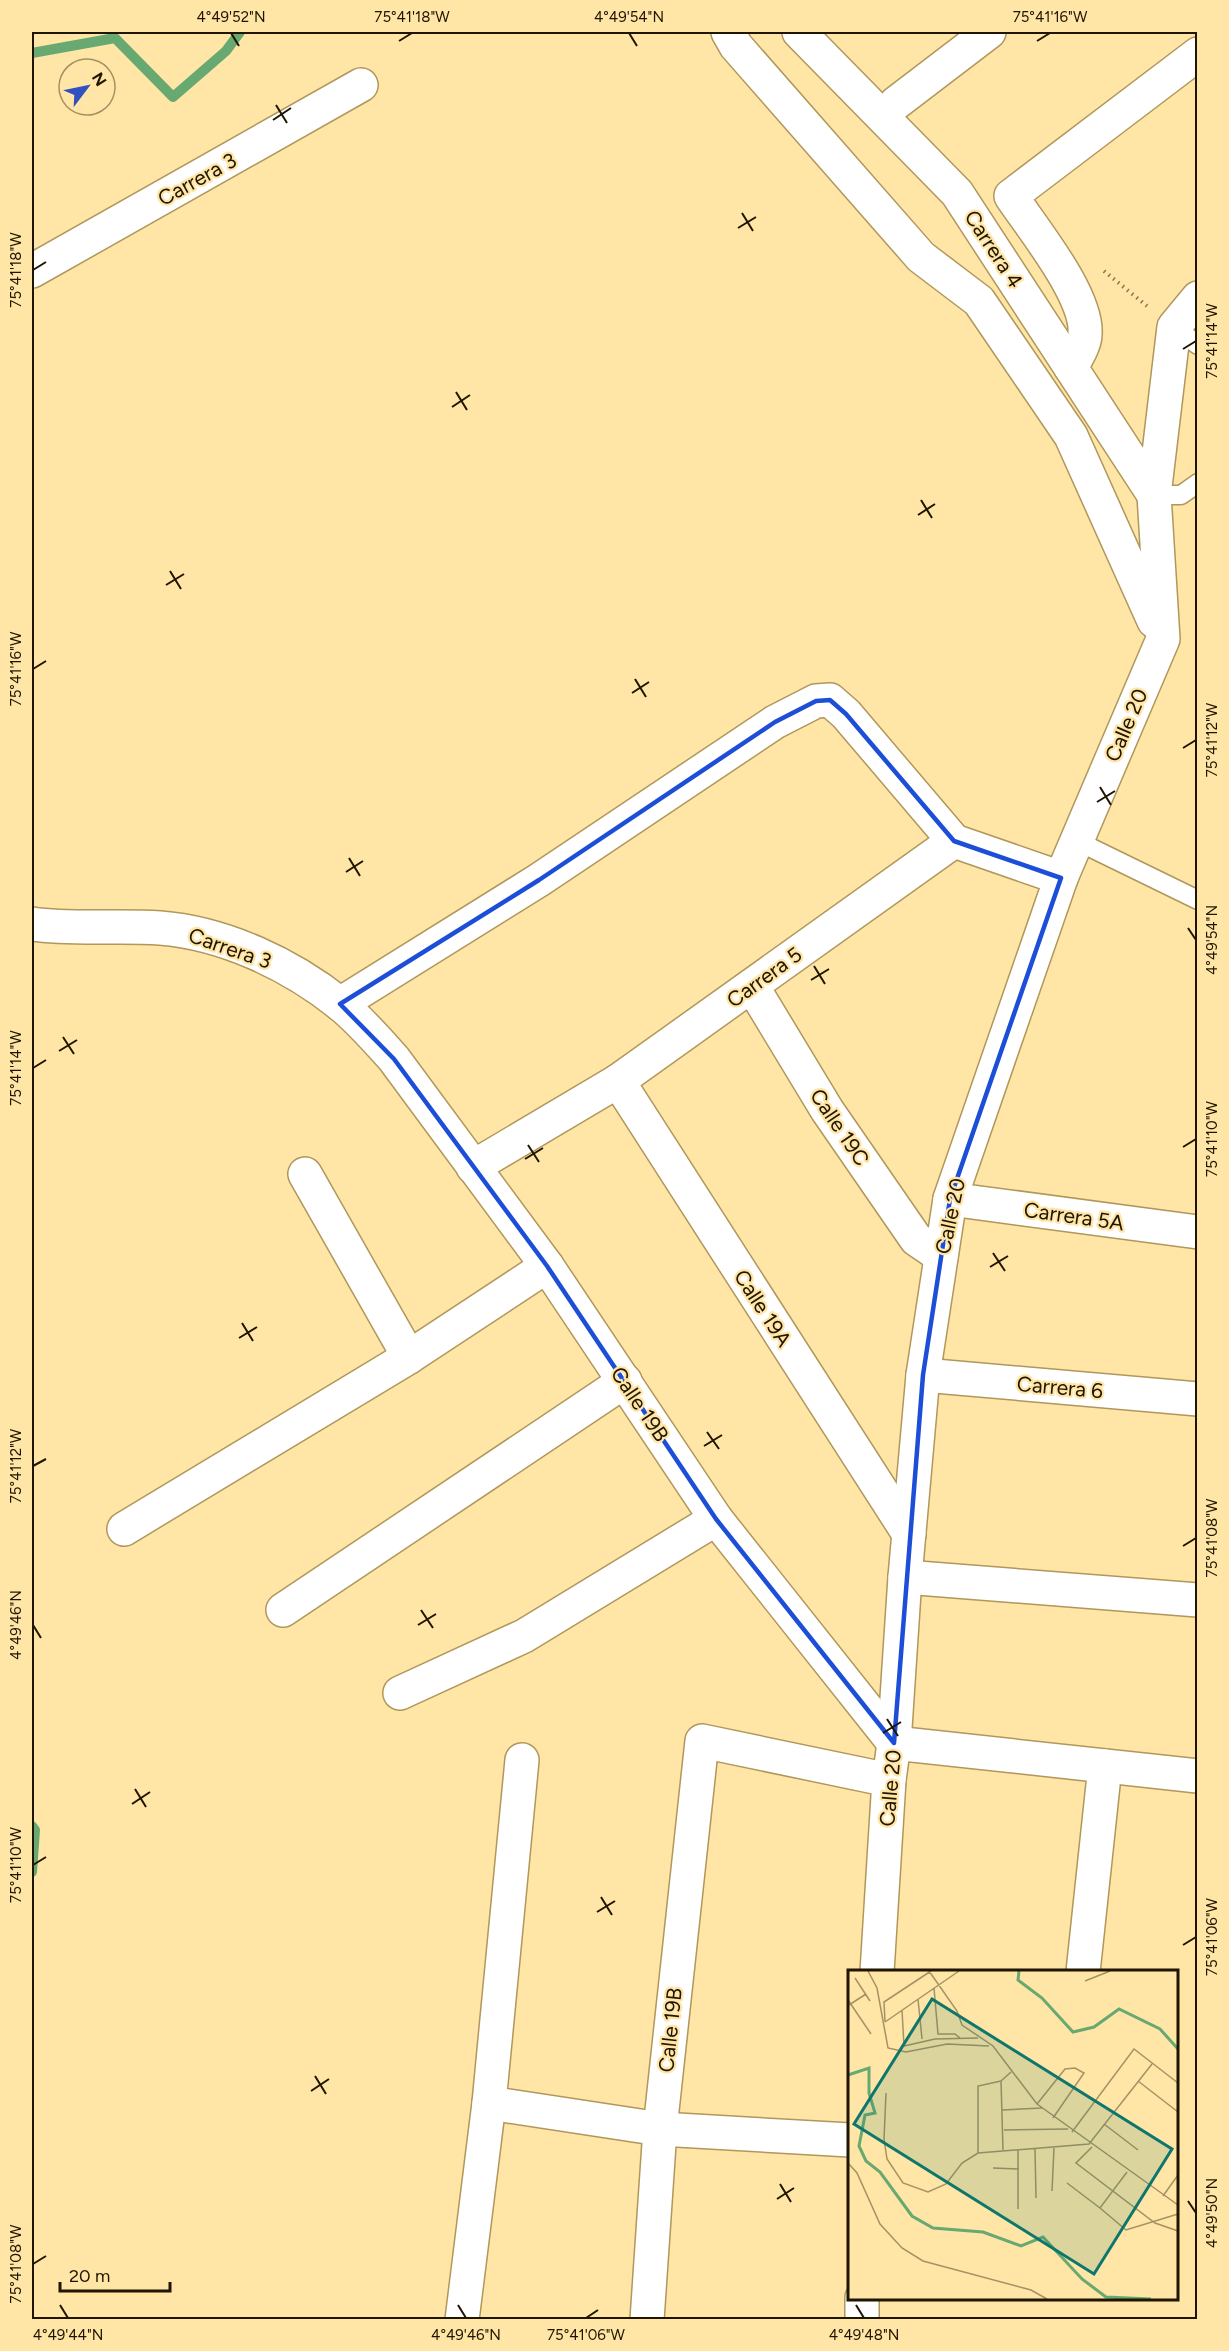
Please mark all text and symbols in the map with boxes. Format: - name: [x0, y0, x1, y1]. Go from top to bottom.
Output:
- text: 4°49'52"N: [196, 8, 266, 26]
- text: 75°41'18"W: [374, 8, 450, 26]
- text: 4°49'54"N: [594, 8, 664, 26]
- text: 75°41'16"W: [1013, 8, 1088, 26]
- north arrow: [57, 57, 117, 117]
- text: N: [88, 69, 111, 90]
- street label: Carrera 3: [153, 147, 241, 211]
- street label: Carrera 4: [960, 205, 1028, 293]
- text: 75°41'18"W: [7, 232, 25, 308]
- text: 75°41'14"W: [1203, 303, 1221, 379]
- text: 75°41'16"W: [7, 631, 25, 706]
- street label: Calle 20: [1099, 685, 1153, 765]
- text: 75°41'12"W: [1203, 702, 1221, 777]
- text: 4°49'54"N: [1203, 905, 1221, 975]
- street label: Carrera 3: [185, 922, 275, 974]
- street label: Carrera 5: [722, 941, 806, 1013]
- text: 75°41'14"W: [7, 1030, 25, 1106]
- street label: Calle 19C: [805, 1084, 875, 1170]
- text: 75°41'10"W: [1203, 1101, 1221, 1177]
- street label: Calle 20: [930, 1176, 970, 1256]
- street label: Carrera 5A: [1022, 1197, 1126, 1235]
- street label: Calle 19A: [729, 1265, 797, 1351]
- street label: Calle 19B: [606, 1362, 674, 1446]
- street label: Carrera 6: [1016, 1371, 1104, 1403]
- text: 75°41'12"W: [7, 1428, 25, 1503]
- text: 75°41'08"W: [1203, 1498, 1221, 1577]
- text: 4°49'46"N: [7, 1590, 25, 1660]
- street label: Calle 20: [874, 1749, 906, 1827]
- text: 75°41'10"W: [7, 1827, 25, 1903]
- text: 75°41'06"W: [1203, 1897, 1221, 1976]
- inset map: [848, 1970, 1178, 2300]
- street label: Calle 19B: [653, 1986, 687, 2074]
- text: 4°49'50"N: [1203, 2178, 1221, 2248]
- text: 75°41'08"W: [7, 2224, 25, 2303]
- scale bar: [60, 2255, 170, 2293]
- text: 20 m: [69, 2265, 110, 2287]
- text: 4°49'44"N: [33, 2326, 103, 2344]
- text: 4°49'46"N: [431, 2326, 501, 2344]
- text: 75°41'06"W: [547, 2326, 626, 2344]
- text: 4°49'48"N: [829, 2326, 899, 2344]

